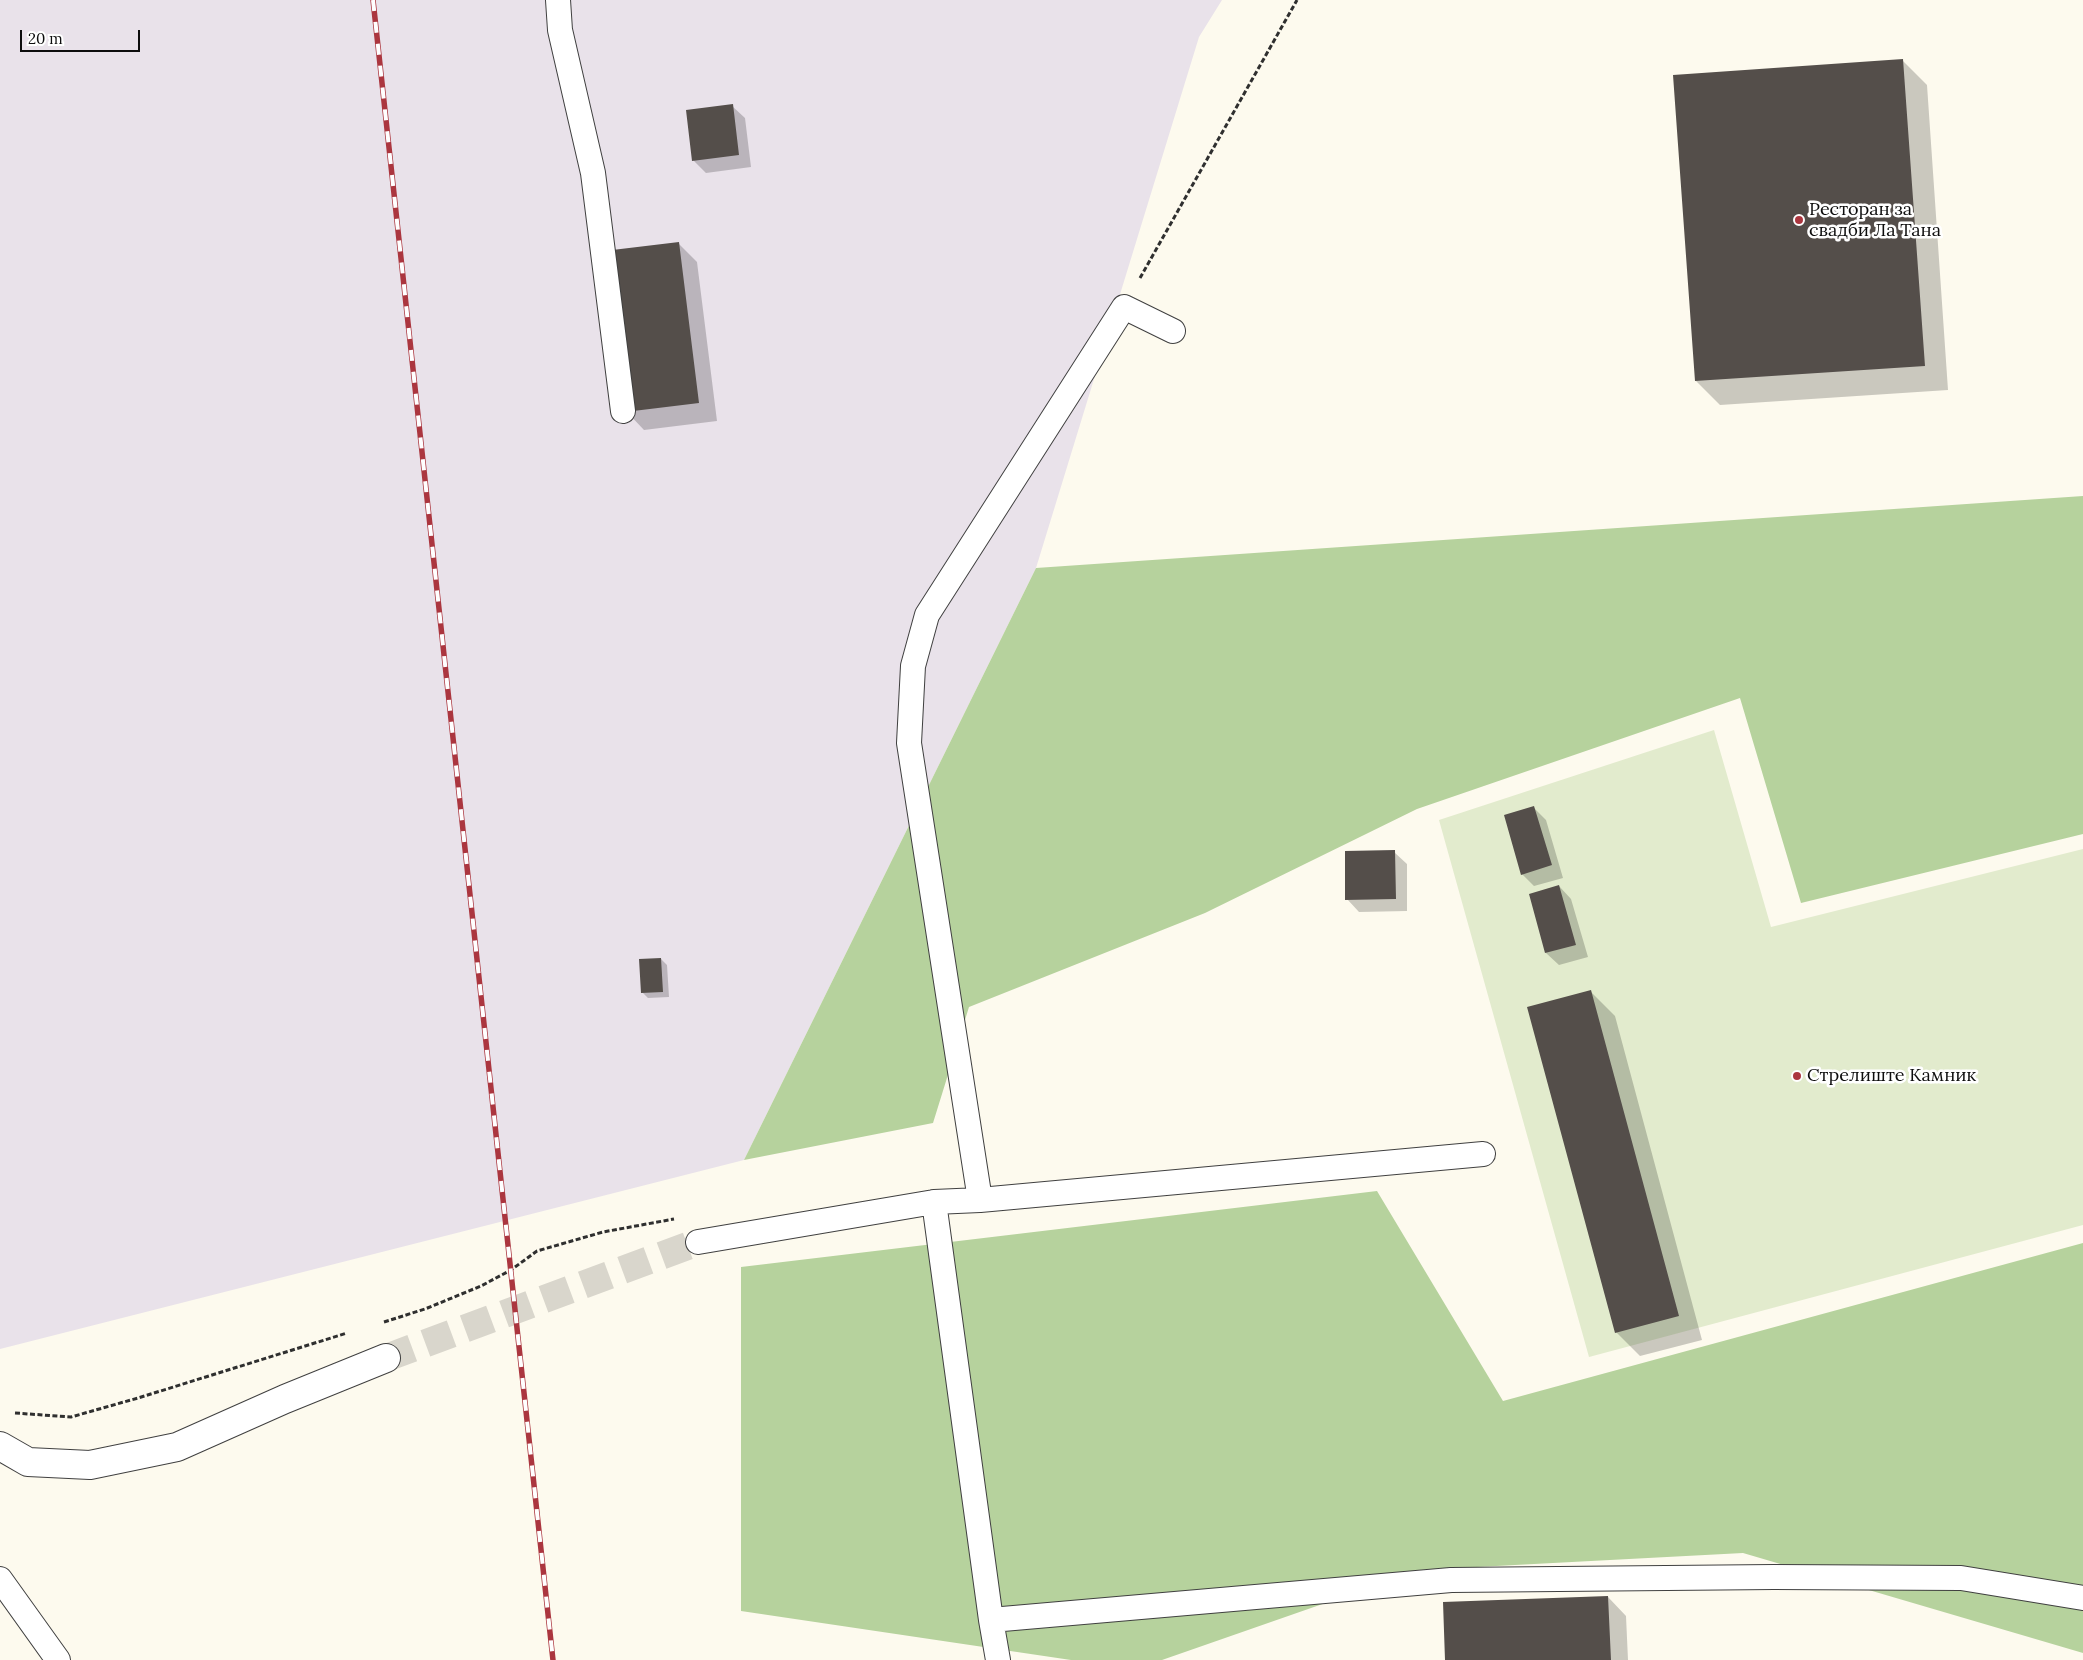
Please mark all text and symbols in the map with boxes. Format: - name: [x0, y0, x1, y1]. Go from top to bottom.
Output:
- scale bar: [22, 20, 142, 52]
- text: 20 m: [28, 29, 63, 48]
- place label: Ресторан за свадби Ла Тана: [1809, 199, 1941, 242]
- marker: Ресторан за свадби Ла Тана: [1793, 214, 1805, 226]
- place label: Стрелиште Камник: [1807, 1065, 1976, 1087]
- marker: Стрелиште Камник: [1791, 1070, 1803, 1082]

